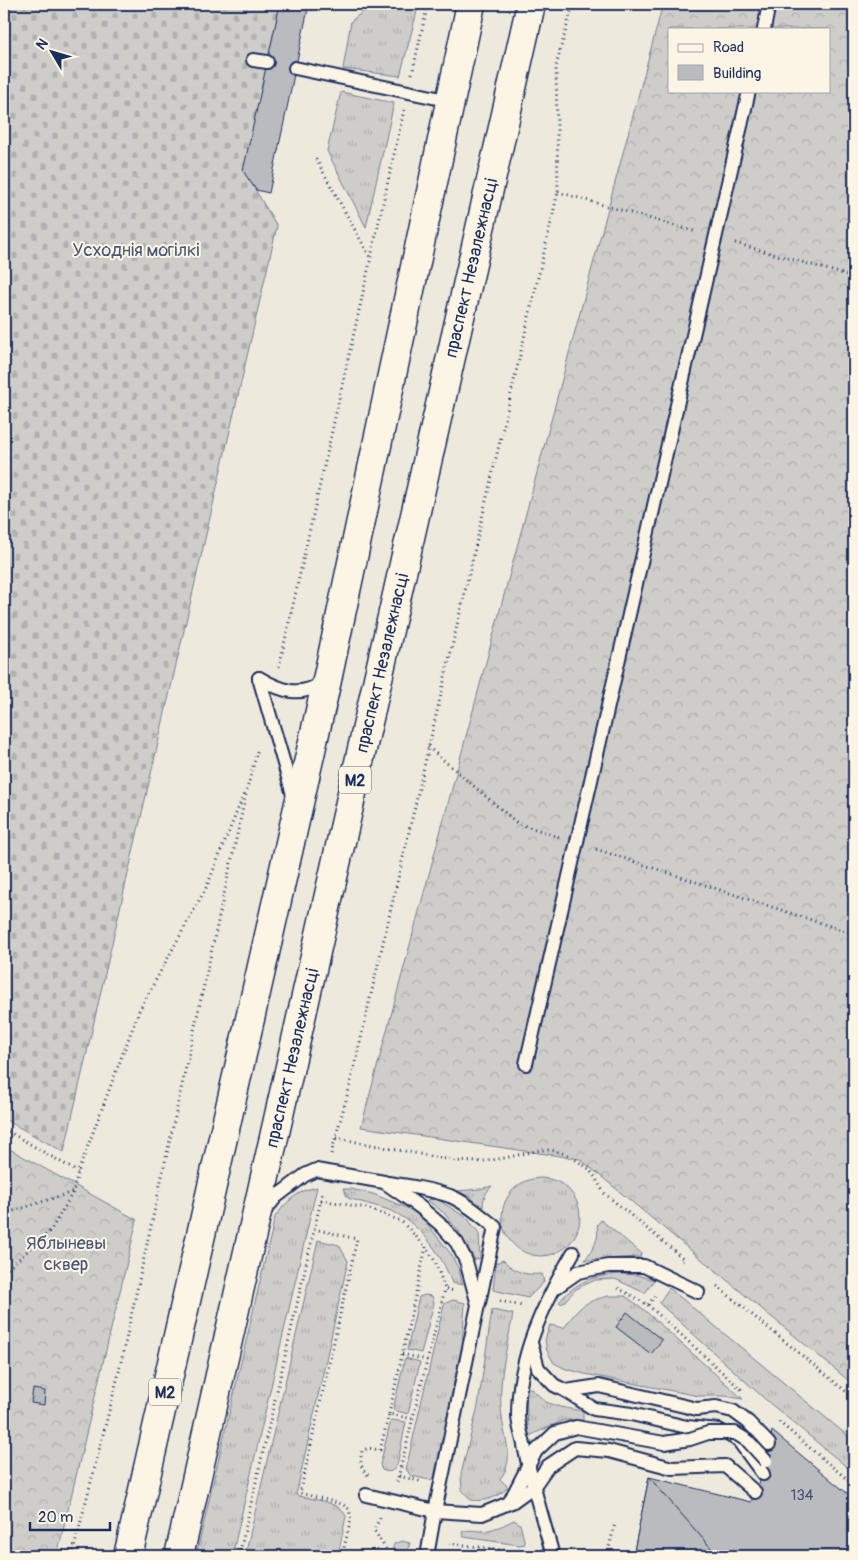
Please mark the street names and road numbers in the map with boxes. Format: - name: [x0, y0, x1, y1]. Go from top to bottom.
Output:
- street label: праспект Незалежнасці: [440, 176, 503, 360]
- street label: праспект Незалежнасці: [351, 571, 414, 755]
- road number: М2: [339, 766, 371, 794]
- street label: праспект Незалежнасці: [261, 966, 324, 1150]
- road number: М2: [149, 1378, 181, 1405]

